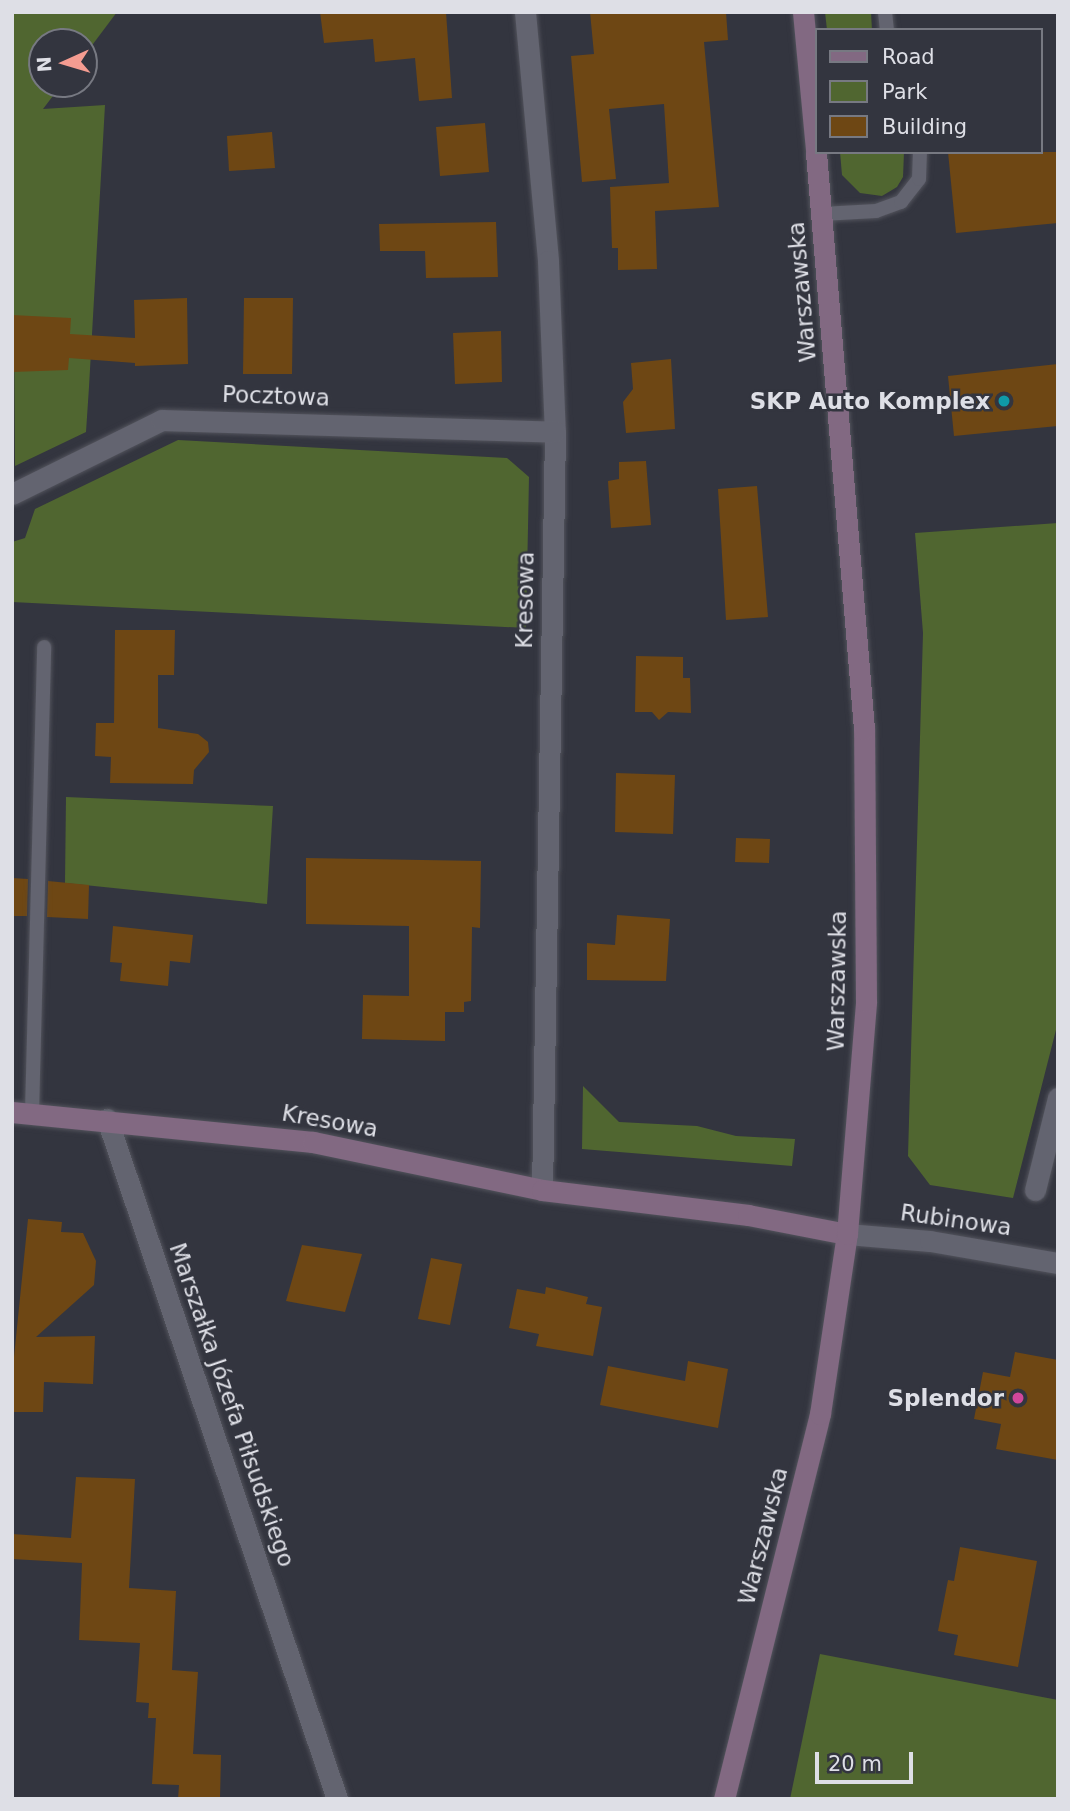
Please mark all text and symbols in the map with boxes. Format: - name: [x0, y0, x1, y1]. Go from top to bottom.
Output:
- north arrow: [28, 28, 98, 98]
- legend: [814, 28, 1042, 154]
- text: Road: [882, 45, 935, 69]
- text: N: [33, 56, 56, 73]
- text: Park: [882, 80, 927, 104]
- text: Building: [882, 115, 967, 139]
- street label: Warszawska: [782, 221, 822, 363]
- street label: Pocztowa: [222, 380, 330, 412]
- place label: SKP Auto Komplex: [750, 387, 990, 415]
- marker: SKP Auto Komplex: [996, 393, 1012, 409]
- street label: Kresowa: [510, 551, 540, 649]
- street label: Warszawska: [822, 910, 852, 1052]
- street label: Kresowa: [280, 1099, 380, 1143]
- street label: Rubinowa: [899, 1199, 1013, 1241]
- street label: Marszałka Józefa Piłsudskiego: [163, 1239, 301, 1571]
- place label: Splendor: [888, 1384, 1004, 1412]
- marker: Splendor: [1010, 1390, 1026, 1406]
- street label: Warszawska: [733, 1464, 793, 1608]
- scale bar: [818, 1738, 916, 1782]
- text: 20 m: [828, 1752, 882, 1776]

